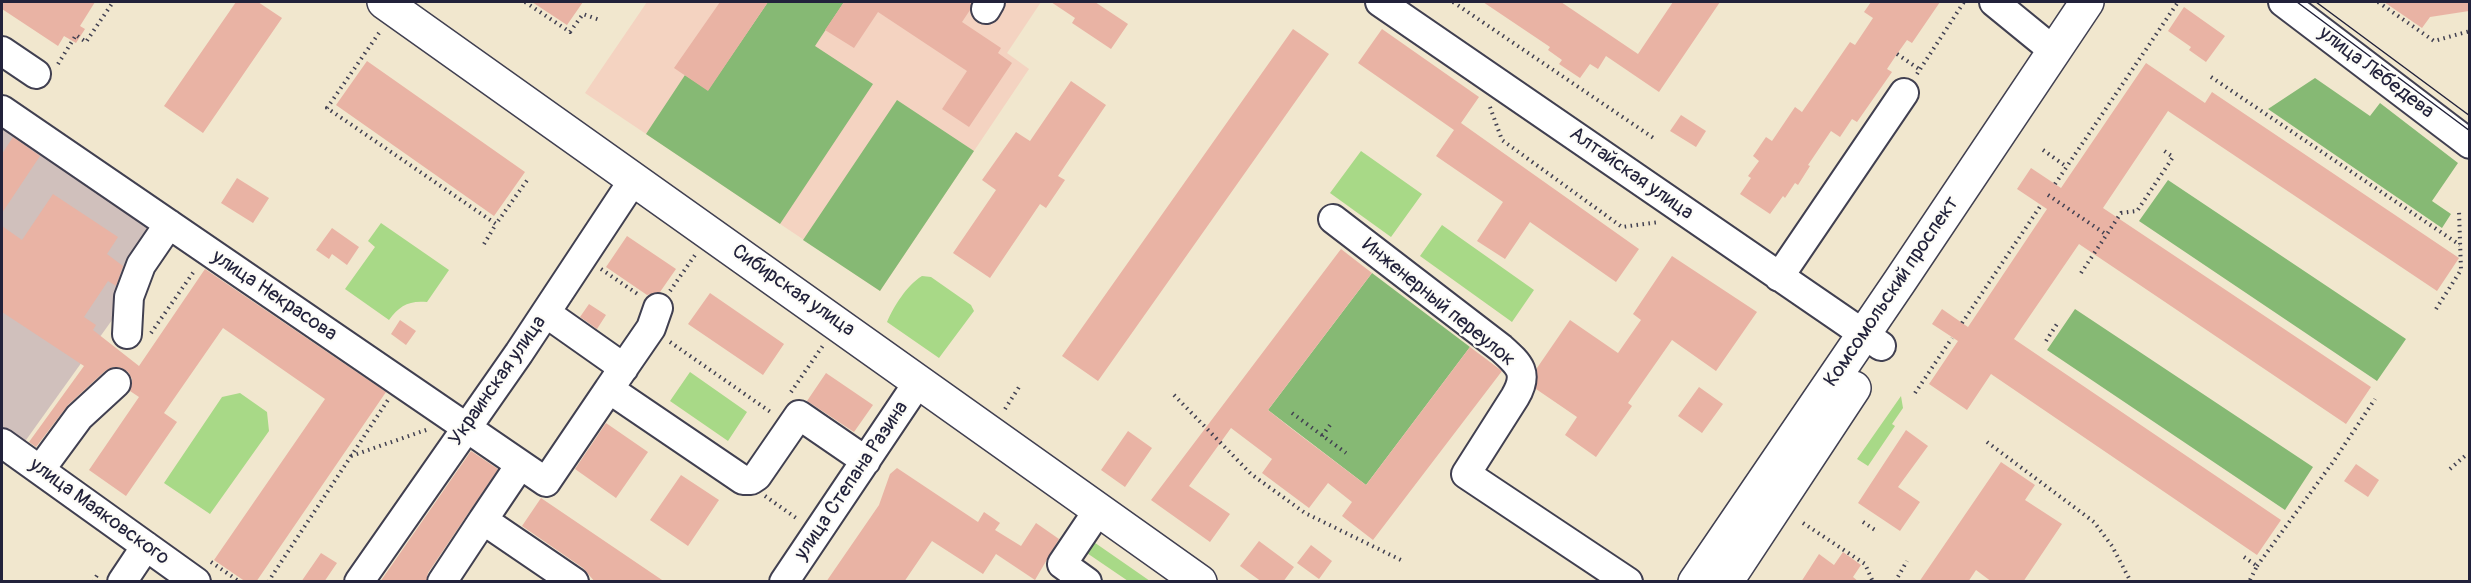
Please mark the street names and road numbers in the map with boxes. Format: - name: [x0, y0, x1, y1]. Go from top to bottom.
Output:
- street label: улица Лебедева: [2314, 22, 2438, 124]
- street label: Алтайская улица: [1564, 122, 1698, 226]
- street label: Комсомольский проспект: [1819, 192, 1965, 392]
- street label: Инженерный переулок: [1357, 234, 1519, 372]
- street label: Сибирская улица: [727, 240, 859, 342]
- street label: улица Некрасова: [207, 245, 341, 347]
- street label: Украинская улица: [444, 311, 552, 451]
- street label: улица Степана Разина: [790, 397, 914, 565]
- street label: улица Маяковского: [24, 453, 174, 571]

